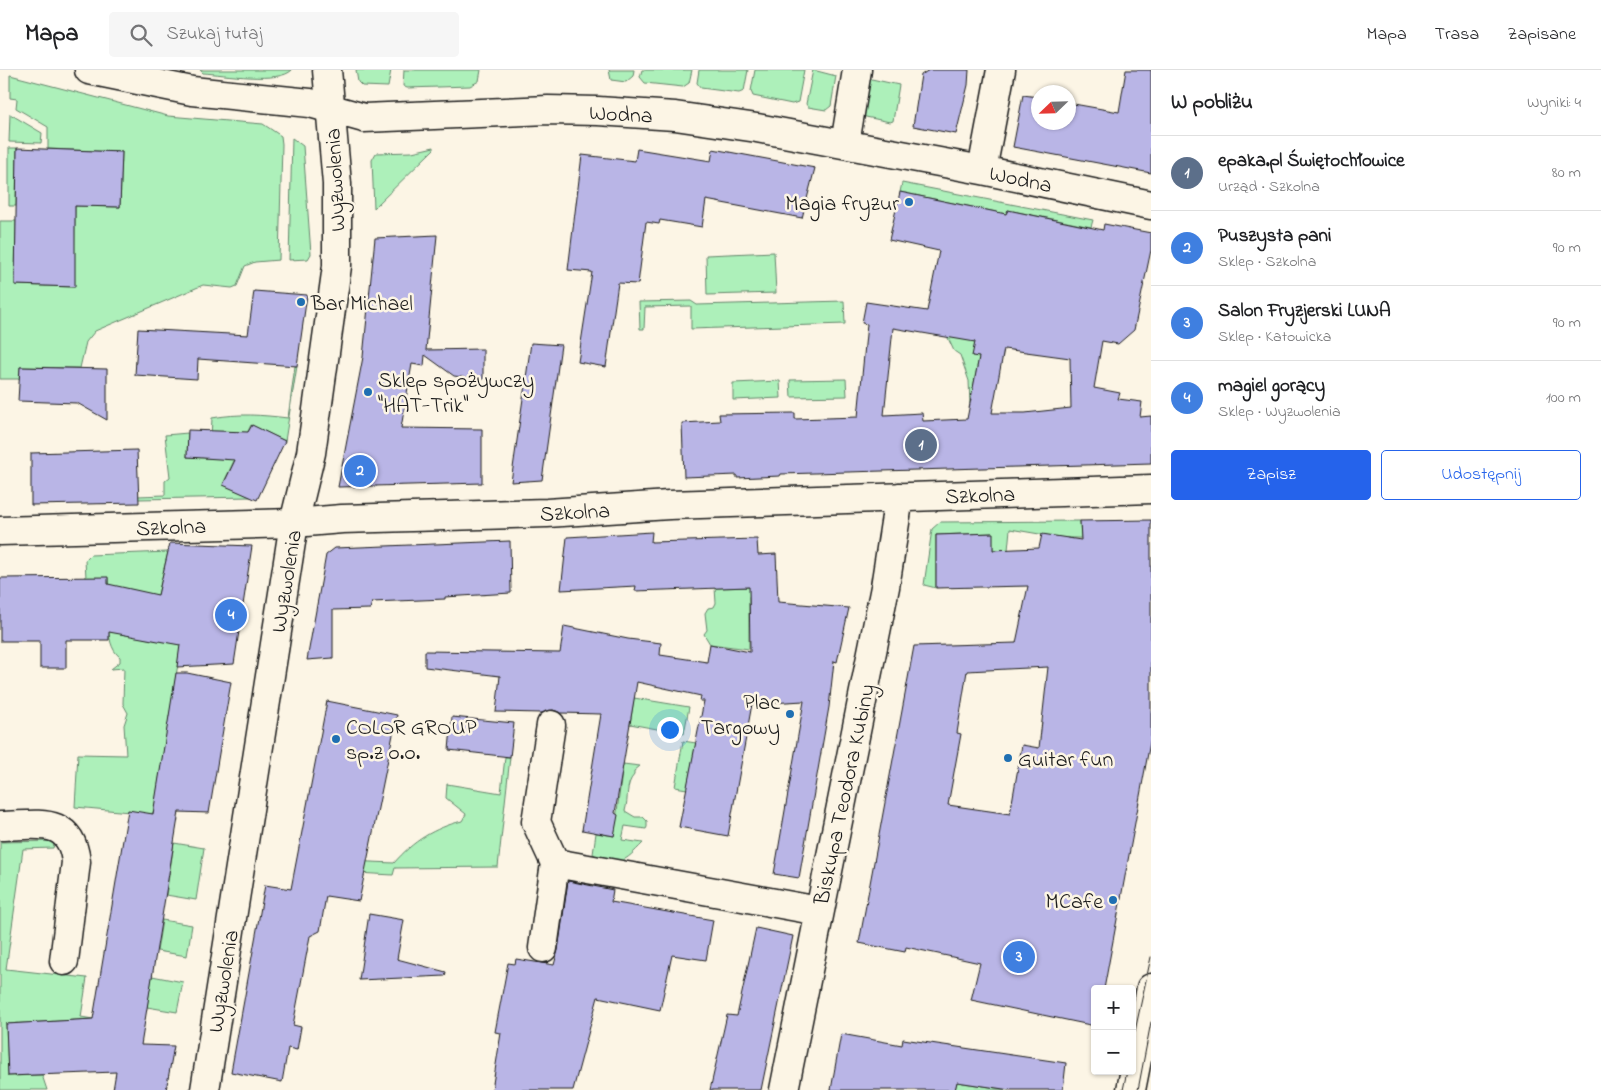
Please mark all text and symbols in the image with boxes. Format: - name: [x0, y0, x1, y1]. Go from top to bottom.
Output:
- search box: [109, 12, 459, 57]
- text: Mapa: [25, 17, 79, 52]
- icon: search: [127, 21, 155, 49]
- text: Szukaj tutaj: [167, 21, 262, 48]
- text: Mapa: [1367, 22, 1407, 48]
- text: Trasa: [1435, 22, 1479, 48]
- text: Zapisane: [1507, 22, 1576, 48]
- north arrow: [1031, 85, 1076, 130]
- text: W pobliżu: [1171, 88, 1253, 118]
- text: Wyniki: 4: [1527, 91, 1581, 115]
- street label: Wodna: [588, 98, 653, 134]
- street label: Wyzwolenia: [318, 127, 357, 232]
- text: epaka.pl Świętochłowice: [1218, 148, 1405, 175]
- street label: Wodna: [986, 159, 1055, 203]
- text: 1: [1184, 161, 1190, 185]
- text: 80 m: [1552, 161, 1581, 185]
- text: Urząd · Szkolna: [1218, 175, 1320, 199]
- place label: Magia fryzur: [785, 189, 899, 222]
- marker: Magia fryzur: [903, 196, 915, 208]
- text: Puszysta pani: [1218, 223, 1331, 250]
- text: 2: [1183, 236, 1191, 260]
- text: 90 m: [1553, 236, 1581, 260]
- text: Sklep · Szkolna: [1218, 250, 1316, 274]
- place label: Bar Michael: [310, 289, 413, 321]
- marker: Bar Michael: [295, 296, 307, 308]
- text: Salon Fryzjerski LUNA: [1218, 298, 1391, 325]
- text: 3: [1184, 311, 1190, 335]
- text: 90 m: [1553, 311, 1581, 335]
- text: Sklep · Katowicka: [1218, 325, 1331, 349]
- place label: Sklep spożywczy "HAT-Trik": [378, 366, 534, 423]
- text: magiel gorący: [1218, 373, 1325, 400]
- marker: Sklep spożywczy "HAT-Trik": [362, 386, 374, 398]
- text: 4: [1184, 386, 1190, 410]
- text: 100 m: [1546, 386, 1581, 410]
- text: Sklep · Wyzwolenia: [1218, 400, 1341, 424]
- pin: 1: [905, 426, 937, 464]
- button: Zapisz: [1171, 450, 1371, 500]
- button: Udostępnij: [1381, 450, 1581, 500]
- pin: 2: [344, 452, 376, 490]
- street label: Szkolna: [944, 480, 1016, 514]
- street label: Szkolna: [539, 496, 611, 532]
- street label: Szkolna: [135, 512, 207, 546]
- street label: Wyzwolenia: [264, 528, 313, 635]
- pin: 4: [215, 596, 247, 634]
- street label: Biskupa Teodora Kubiny: [807, 681, 886, 909]
- place label: Plac Targowy: [701, 688, 780, 746]
- marker: Plac Targowy: [784, 708, 796, 720]
- place label: COLOR GROUP sp.z o.o.: [346, 713, 477, 770]
- your location: [657, 717, 683, 743]
- marker: COLOR GROUP sp.z o.o.: [330, 733, 342, 745]
- place label: Guitar fun: [1018, 745, 1113, 777]
- marker: Guitar fun: [1002, 752, 1014, 764]
- place label: MCafe: [1046, 887, 1103, 919]
- marker: MCafe: [1107, 894, 1119, 906]
- street label: Wyzwolenia: [201, 928, 250, 1035]
- pin: 3: [1003, 938, 1035, 976]
- map controls: [1091, 985, 1136, 1075]
- button: +: [1091, 985, 1136, 1030]
- button: −: [1091, 1030, 1136, 1075]

